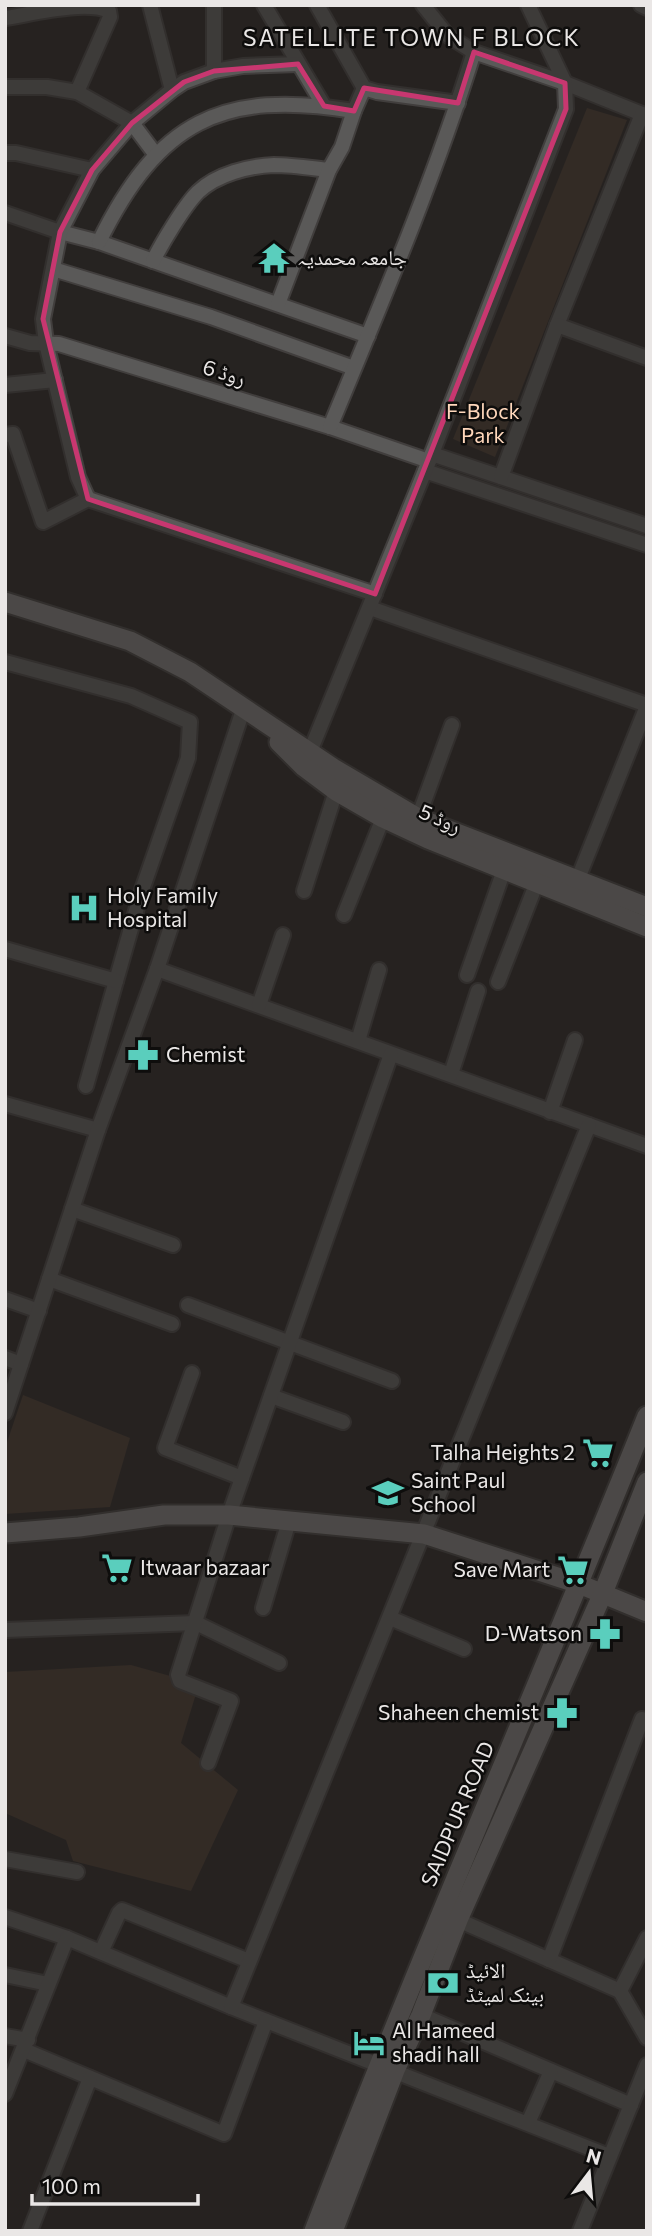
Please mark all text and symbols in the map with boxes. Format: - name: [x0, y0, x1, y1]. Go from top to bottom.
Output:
- district label: SATELLITE TOWN F BLOCK: [243, 23, 581, 51]
- temple icon: جامعہ محمدیہ: [257, 241, 291, 275]
- place label: جامعہ محمدیہ: [297, 244, 407, 269]
- street label: روڈ 6: [200, 353, 249, 390]
- park label: F-Block Park: [446, 398, 520, 447]
- street label: روڈ 5: [416, 798, 465, 837]
- place label: Holy Family Hospital: [107, 882, 218, 931]
- hospital icon: Holy Family Hospital: [67, 891, 101, 925]
- pharmacy icon: Chemist: [126, 1038, 160, 1072]
- place label: Chemist: [166, 1041, 245, 1066]
- supermarket icon: Talha Heights 2: [581, 1436, 615, 1470]
- place label: Talha Heights 2: [431, 1439, 575, 1464]
- place label: Saint Paul School: [411, 1467, 506, 1516]
- school or university icon: Saint Paul School: [371, 1476, 405, 1510]
- supermarket icon: Itwaar bazaar: [100, 1551, 134, 1585]
- supermarket icon: Save Mart: [556, 1553, 590, 1587]
- place label: Itwaar bazaar: [140, 1554, 270, 1579]
- place label: Save Mart: [454, 1556, 550, 1581]
- pharmacy icon: D-Watson: [588, 1617, 622, 1651]
- place label: D-Watson: [485, 1620, 582, 1645]
- pharmacy icon: Shaheen chemist: [545, 1696, 579, 1730]
- place label: Shaheen chemist: [378, 1699, 539, 1724]
- street label: SAIDPUR ROAD: [415, 1737, 498, 1890]
- place label: الائیڈ بینک لمیٹڈ: [466, 1957, 544, 2007]
- bank icon: الائیڈ بینک لمیٹڈ: [426, 1966, 460, 2000]
- place label: Al Hameed shadi hall: [392, 2017, 495, 2066]
- hotel icon: Al Hameed shadi hall: [352, 2026, 386, 2060]
- north arrow: [554, 2138, 624, 2208]
- text: N: [584, 2143, 604, 2169]
- scale bar: [32, 2162, 198, 2206]
- text: 100 m: [42, 2173, 101, 2198]

